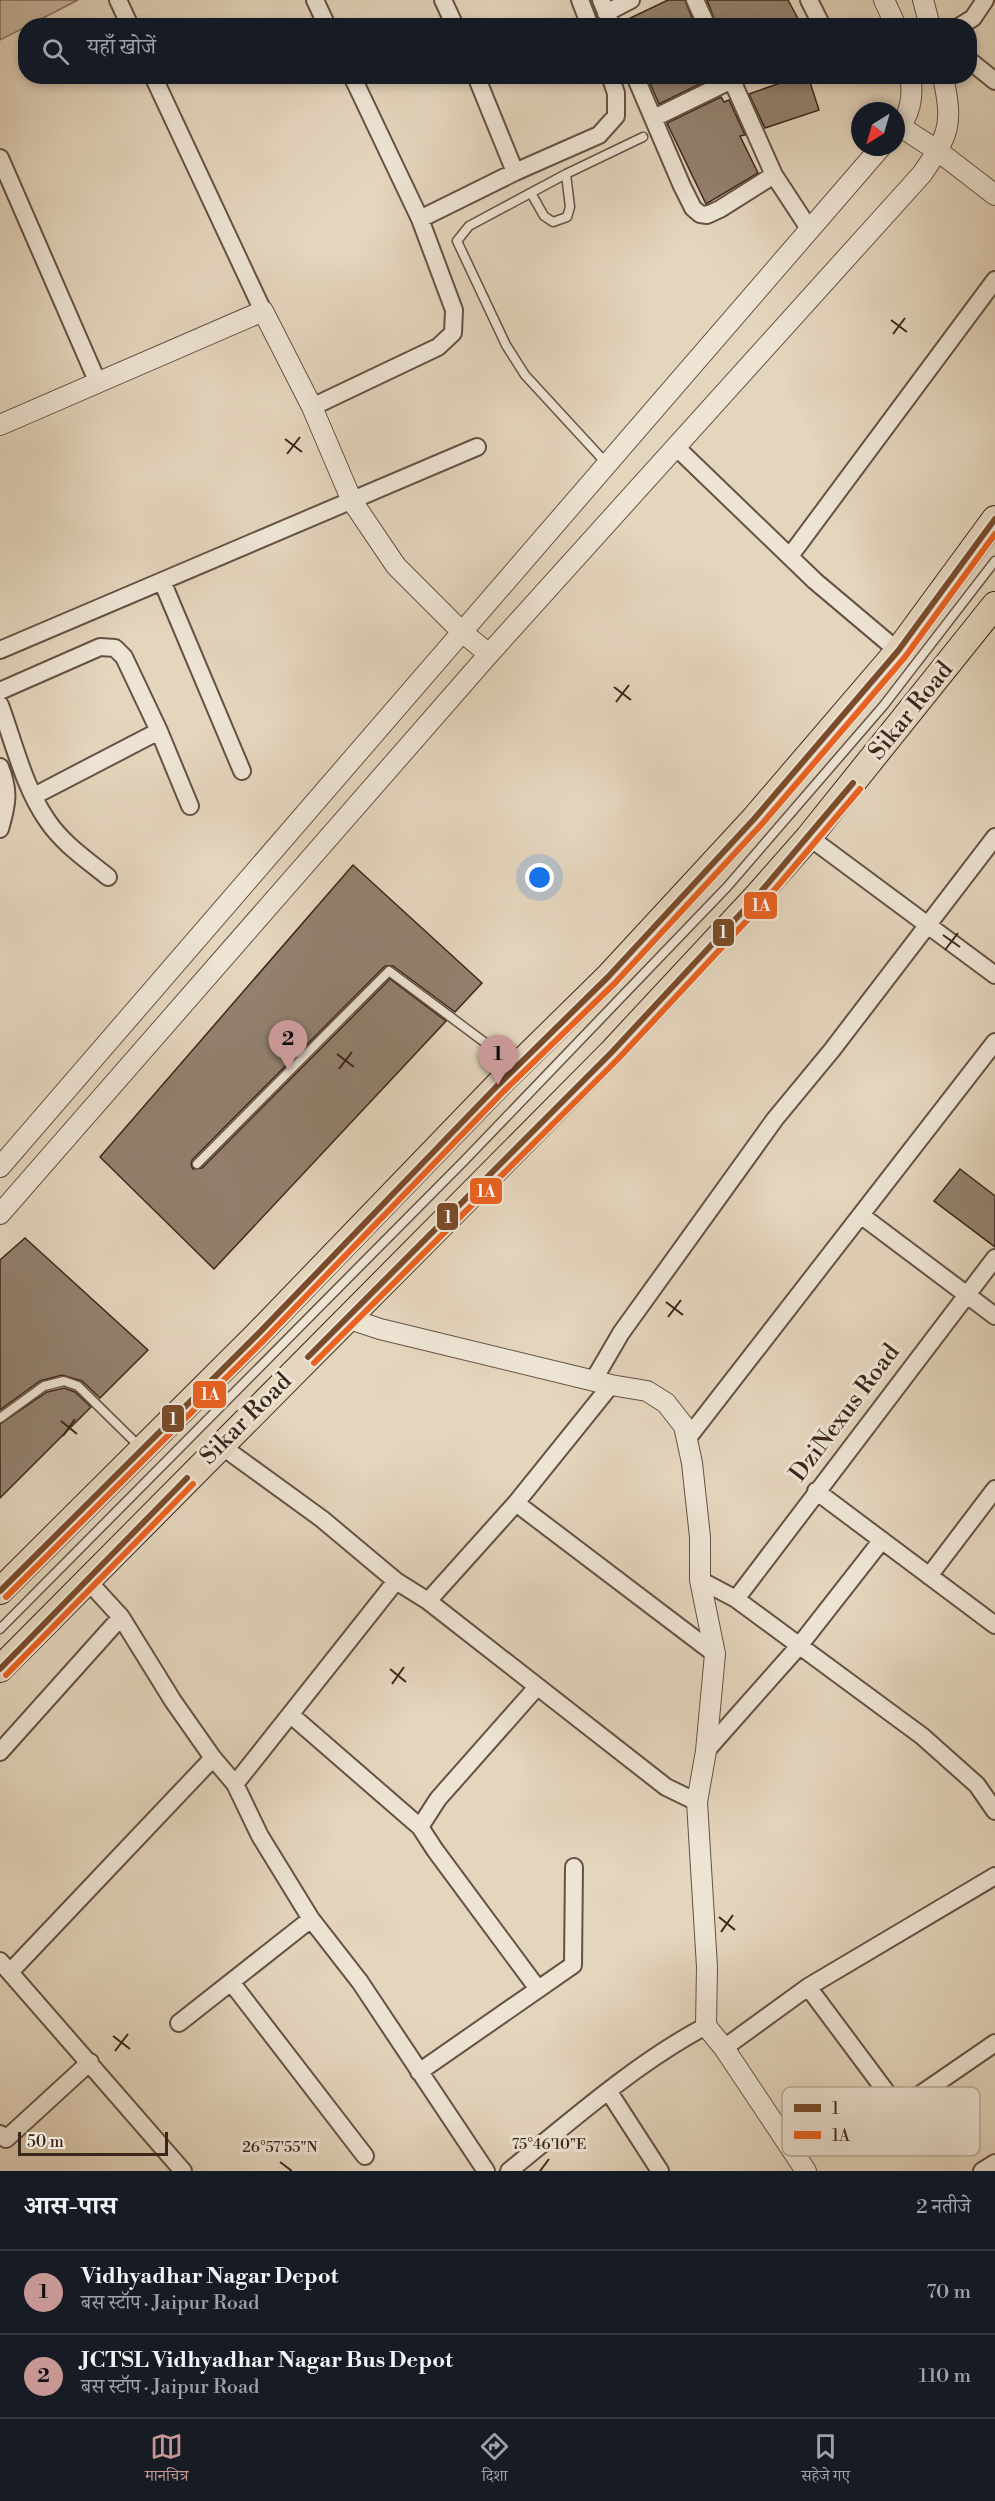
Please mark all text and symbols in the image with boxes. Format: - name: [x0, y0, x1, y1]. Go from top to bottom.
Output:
- search box: [18, 18, 977, 84]
- text: यहाँ खोजें: [87, 34, 156, 61]
- icon: search: [39, 35, 72, 68]
- north arrow: [851, 102, 905, 156]
- street label: Sikar Road: [862, 655, 960, 766]
- your location: [525, 863, 554, 892]
- line badge: 1A: [743, 891, 778, 920]
- text: 1A: [751, 896, 771, 916]
- line badge: 1: [712, 918, 735, 947]
- text: 1: [719, 923, 727, 943]
- pin: 2: [268, 1020, 308, 1070]
- pin: 1: [478, 1036, 518, 1085]
- line badge: 1A: [469, 1177, 503, 1205]
- text: 1A: [476, 1182, 496, 1202]
- line badge: 1: [436, 1202, 459, 1231]
- text: 1: [444, 1208, 452, 1228]
- street label: DziNexus Road: [783, 1338, 907, 1488]
- street label: Sikar Road: [194, 1366, 299, 1471]
- line badge: 1A: [192, 1380, 227, 1409]
- text: 1A: [200, 1385, 220, 1405]
- line badge: 1: [161, 1404, 185, 1433]
- text: 1: [169, 1410, 177, 1430]
- legend: [782, 2087, 980, 2156]
- text: 1: [832, 2099, 839, 2119]
- text: 1A: [832, 2126, 851, 2146]
- scale bar: [18, 2129, 168, 2156]
- text: 50 m: [27, 2132, 64, 2152]
- text: 75°46'10"E: [512, 2135, 586, 2154]
- text: 26°57'55"N: [242, 2138, 318, 2157]
- text: आस-पास: [24, 2190, 117, 2222]
- text: 2 नतीजे: [916, 2195, 971, 2220]
- text: Vidhyadhar Nagar Depot: [81, 2263, 338, 2290]
- text: 1: [39, 2280, 48, 2305]
- text: 70 m: [927, 2280, 971, 2305]
- text: बस स्टॉप · Jaipur Road: [81, 2291, 259, 2316]
- text: JCTSL Vidhyadhar Nagar Bus Depot: [81, 2347, 453, 2374]
- text: 2: [37, 2364, 50, 2389]
- text: 110 m: [919, 2364, 971, 2389]
- text: बस स्टॉप · Jaipur Road: [81, 2375, 259, 2400]
- tab: मानचित्र: [145, 2430, 188, 2491]
- tab: दिशा: [478, 2430, 511, 2491]
- tab: सहेजे गए: [801, 2430, 850, 2491]

